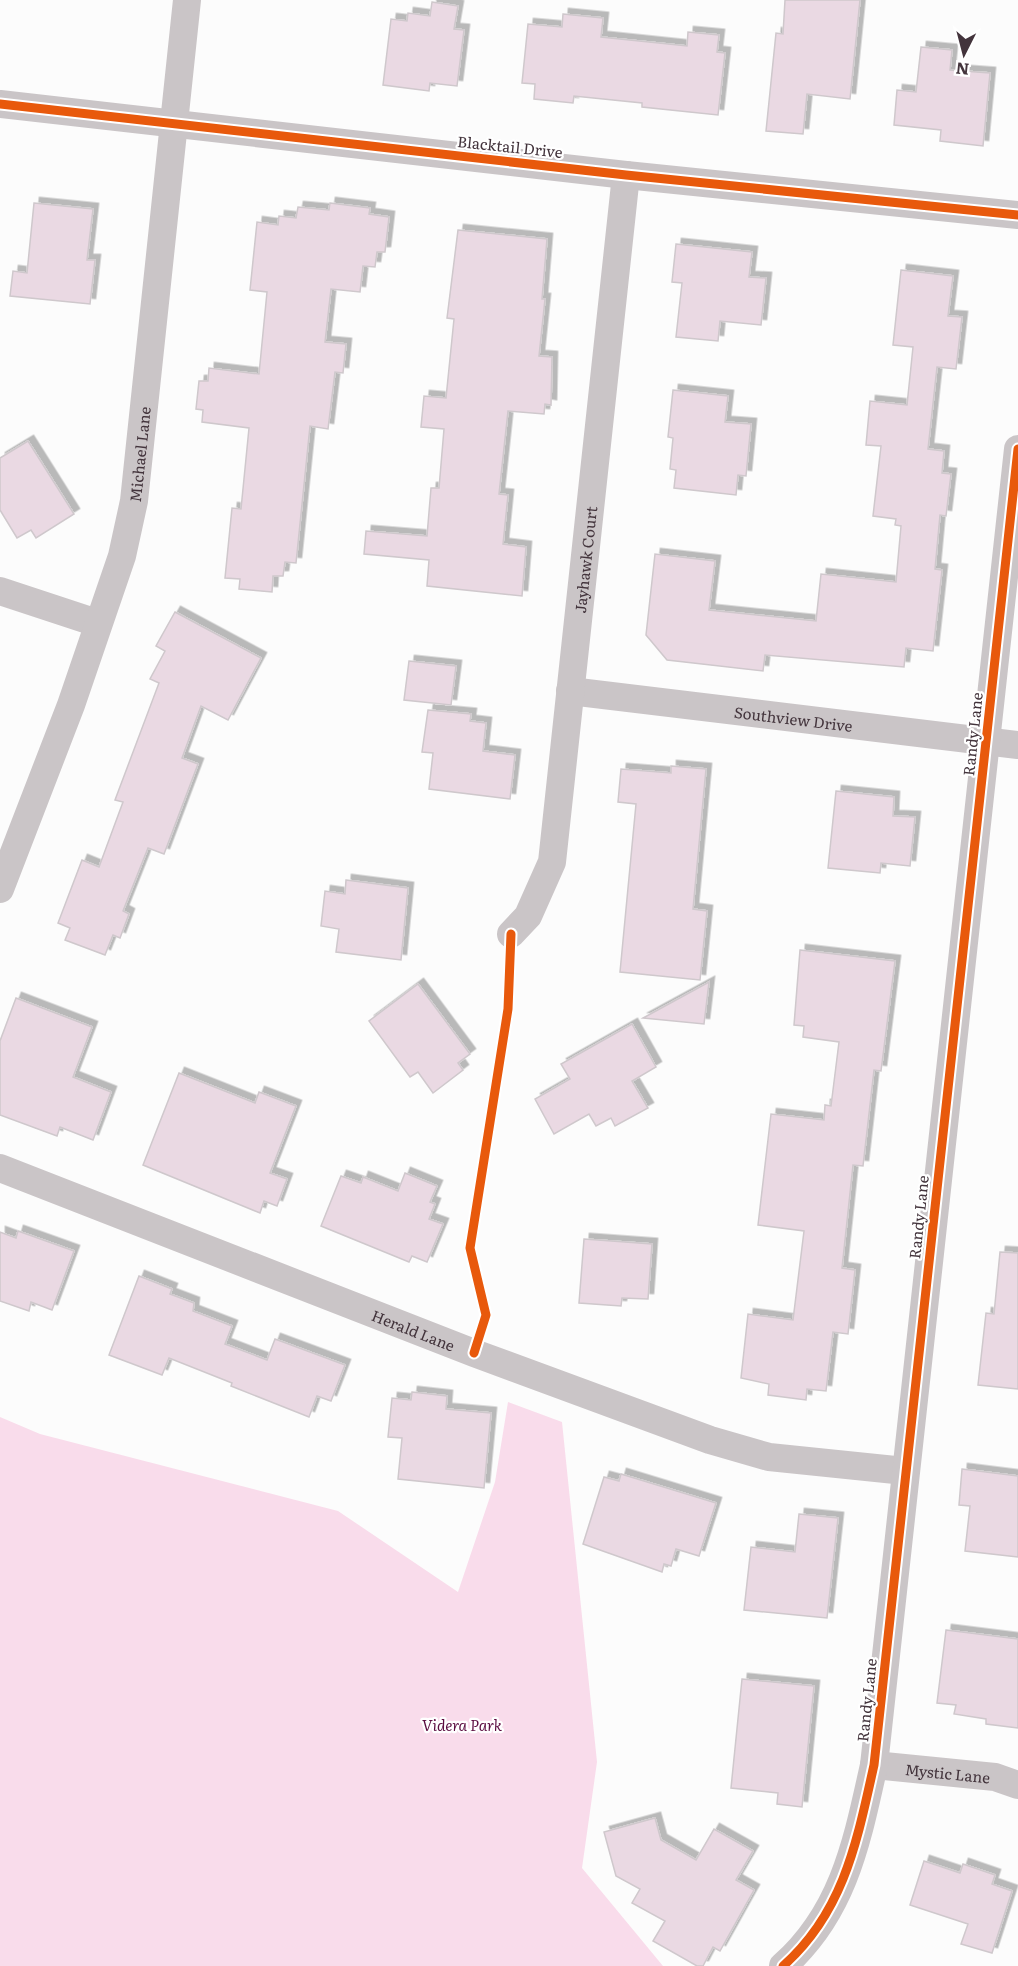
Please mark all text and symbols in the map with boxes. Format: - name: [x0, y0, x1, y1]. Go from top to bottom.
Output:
- north arrow: [934, 24, 994, 84]
- text: N: [954, 57, 970, 83]
- street label: Blacktail Drive: [456, 129, 564, 163]
- street label: Michael Lane: [122, 405, 155, 503]
- street label: Jayhawk Court: [567, 505, 602, 614]
- street label: Randy Lane: [956, 691, 988, 777]
- street label: Southview Drive: [733, 699, 854, 736]
- street label: Randy Lane: [902, 1174, 934, 1260]
- street label: Herald Lane: [369, 1303, 459, 1356]
- street label: Randy Lane: [850, 1657, 882, 1743]
- park label: Videra Park: [422, 1713, 503, 1736]
- street label: Mystic Lane: [904, 1757, 992, 1788]

